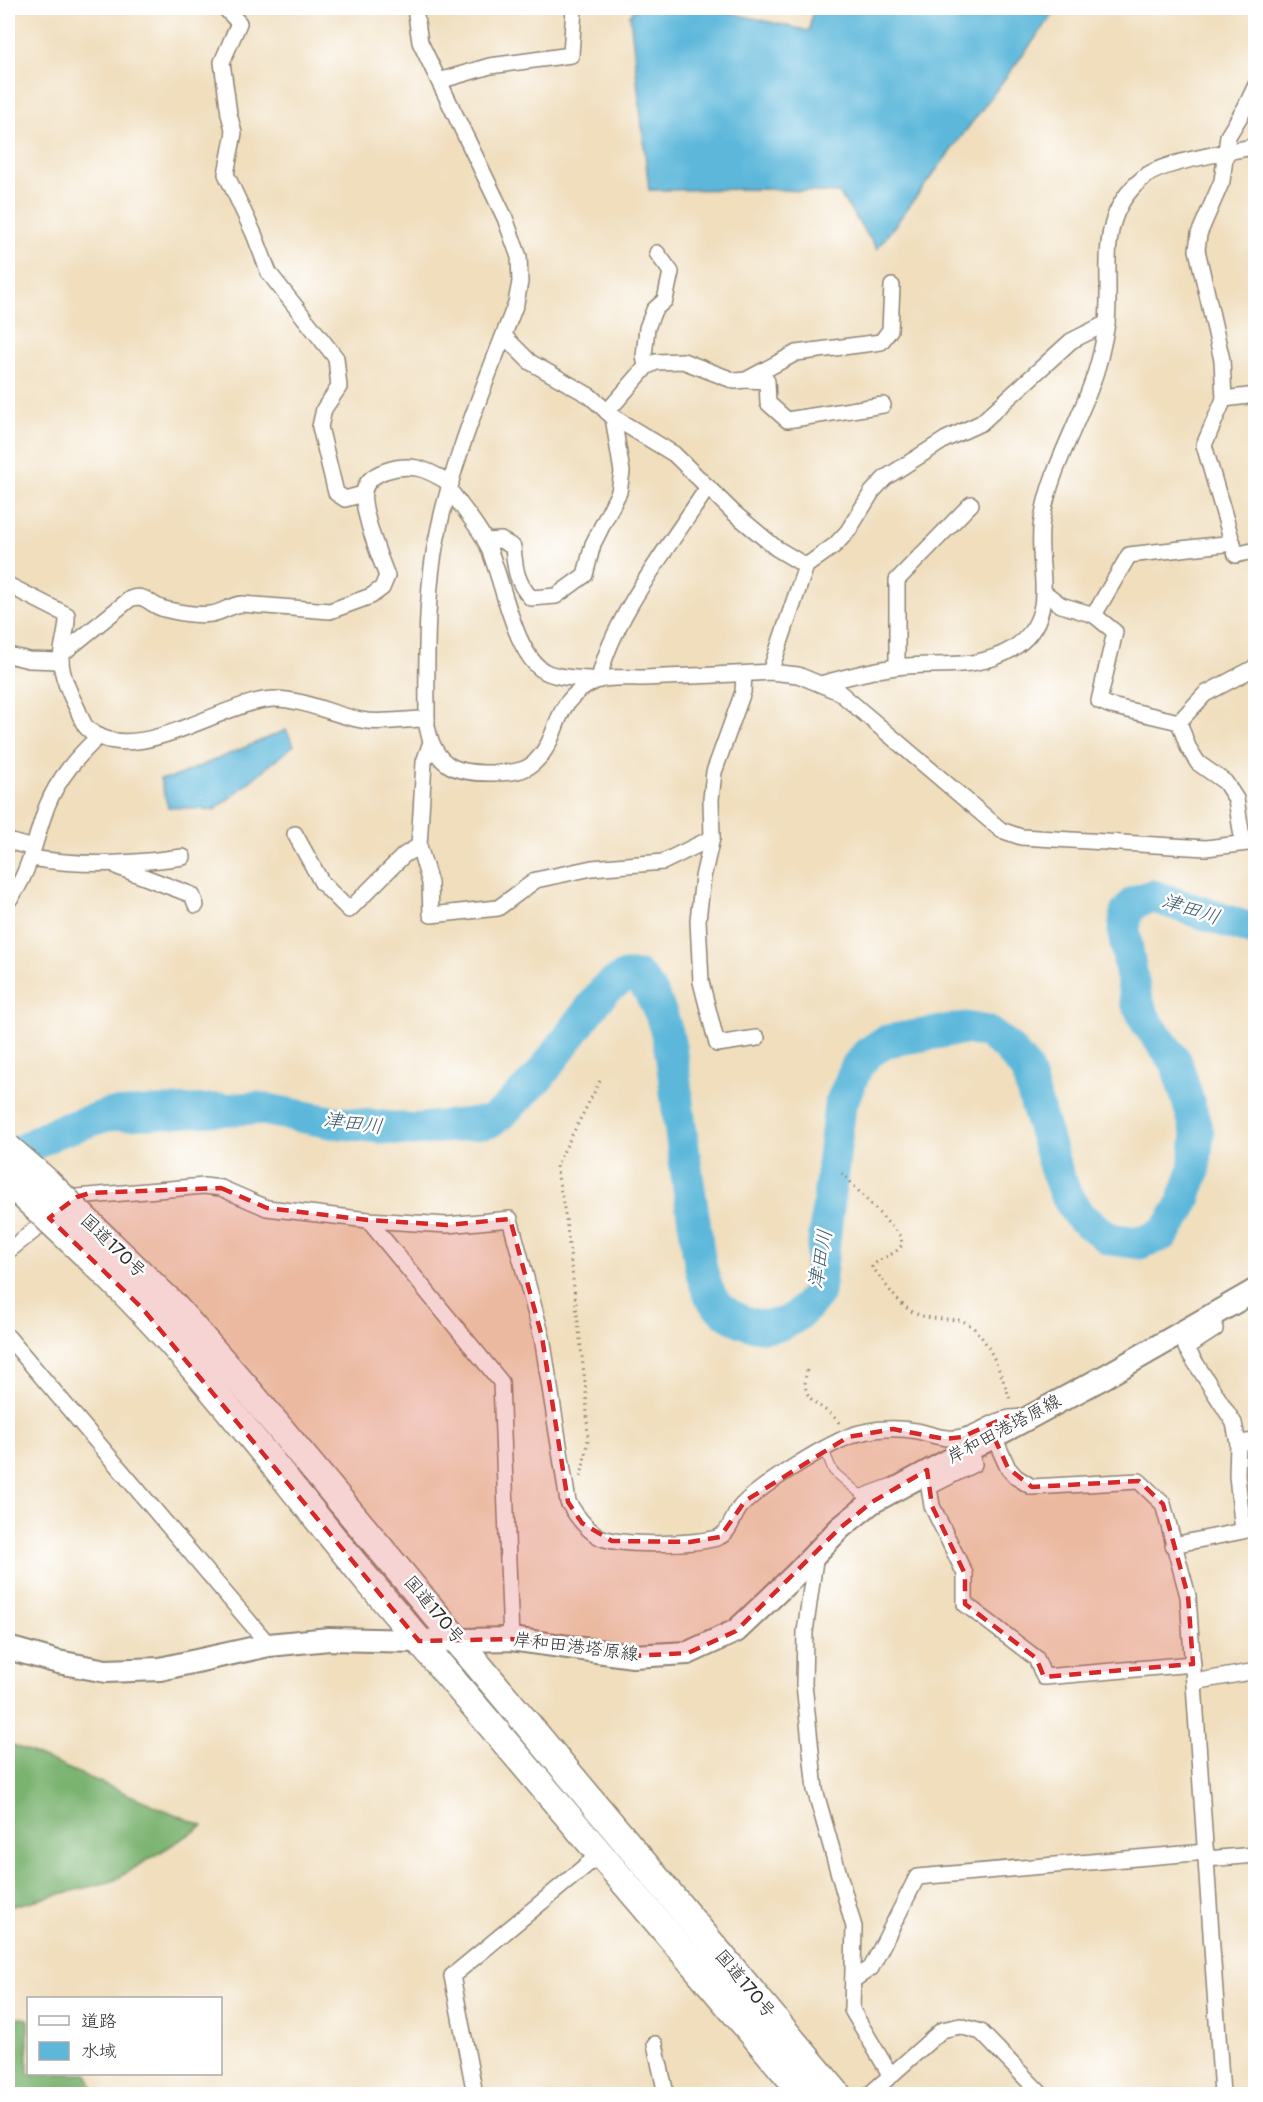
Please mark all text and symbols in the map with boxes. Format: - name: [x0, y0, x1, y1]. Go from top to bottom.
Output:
- water label: 津田川: [1159, 888, 1223, 930]
- water label: 津田川: [322, 1107, 384, 1139]
- street label: 国道170号: [75, 1209, 151, 1283]
- water label: 津田川: [802, 1227, 838, 1291]
- street label: 岸和田港塔原線: [943, 1389, 1065, 1469]
- street label: 国道170号: [399, 1571, 469, 1649]
- street label: 岸和田港塔原線: [512, 1628, 640, 1666]
- street label: 国道170号: [710, 1945, 780, 2023]
- legend: [27, 1997, 222, 2075]
- text: 道路: [81, 2010, 117, 2033]
- text: 水域: [81, 2040, 117, 2063]

